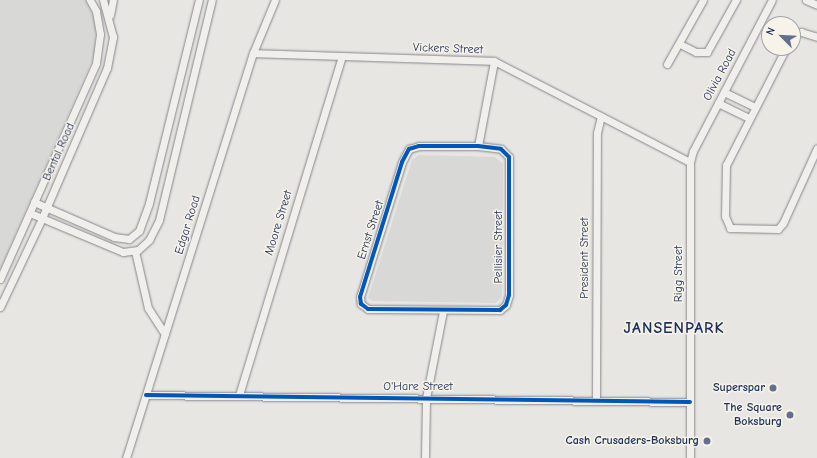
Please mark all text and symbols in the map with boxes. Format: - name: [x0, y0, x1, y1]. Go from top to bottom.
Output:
- north arrow: [761, 16, 801, 56]
- text: N: [763, 25, 778, 37]
- street label: Vickers Street: [413, 41, 483, 57]
- street label: Olivia Road: [700, 46, 740, 104]
- street label: Bental Road: [40, 121, 78, 183]
- street label: Moore Street: [262, 189, 296, 257]
- street label: Edgar Road: [172, 194, 204, 256]
- street label: Ernst Street: [355, 199, 387, 261]
- street label: Pellisier Street: [492, 211, 506, 283]
- street label: President Street: [578, 217, 592, 299]
- street label: Rigg Street: [672, 246, 686, 302]
- district label: JANSENPARK: [624, 318, 724, 338]
- street label: O'Hare Street: [383, 380, 453, 394]
- place label: Superspar: [713, 381, 765, 395]
- marker: Superspar: [768, 383, 778, 393]
- place label: The Square Boksburg: [724, 401, 782, 429]
- marker: The Square Boksburg: [785, 410, 795, 420]
- place label: Cash Crusaders-Boksburg: [565, 434, 699, 448]
- marker: Cash Crusaders-Boksburg: [702, 436, 712, 446]

